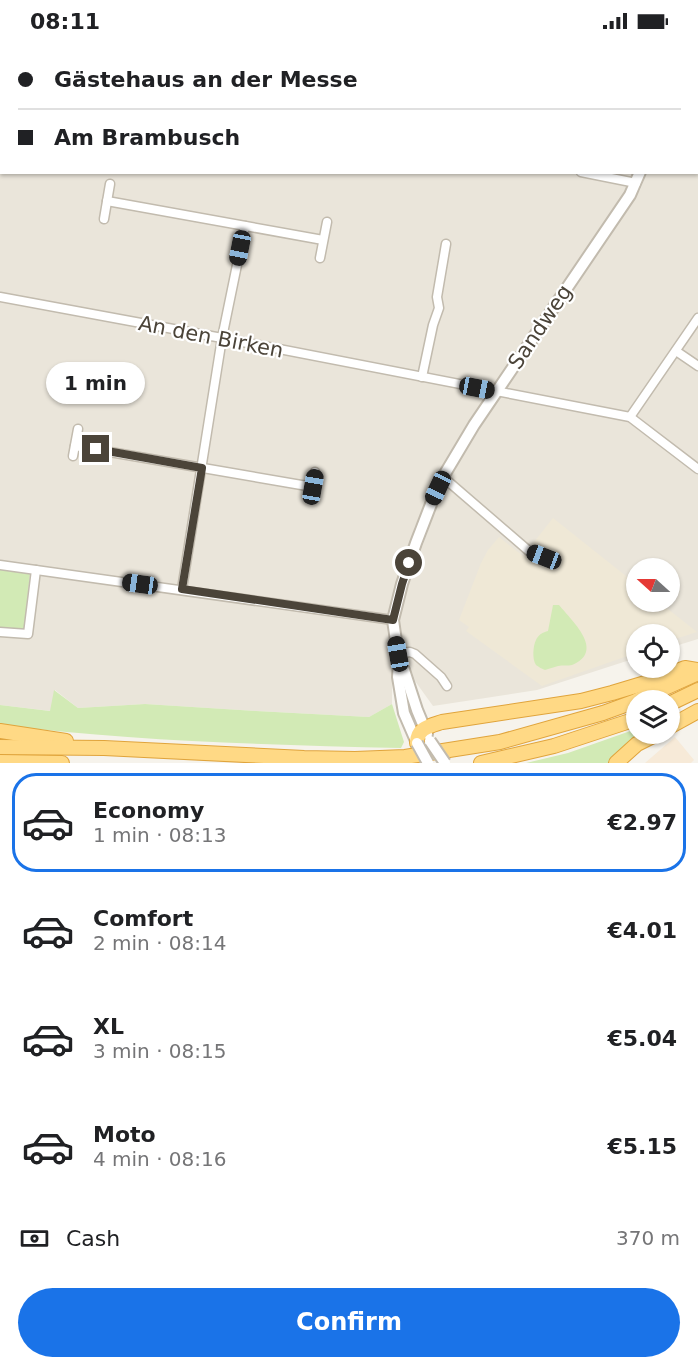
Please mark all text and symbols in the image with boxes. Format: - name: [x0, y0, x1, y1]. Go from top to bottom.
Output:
- text: 08:11: [30, 9, 100, 34]
- text: Gästehaus an der Messe: [54, 67, 358, 92]
- text: Am Brambusch: [54, 125, 240, 150]
- car: [228, 229, 252, 267]
- street label: Sandweg: [503, 280, 577, 374]
- street label: An den Birken: [137, 311, 285, 363]
- callout: 1 min: [46, 362, 146, 404]
- text: 1 min: [64, 371, 127, 395]
- car: [458, 376, 496, 400]
- route end: [82, 435, 109, 462]
- car: [301, 468, 325, 506]
- car: [422, 468, 454, 508]
- car: [524, 542, 564, 572]
- route start: [395, 549, 422, 576]
- north arrow: [626, 558, 680, 612]
- map controls: [626, 558, 680, 744]
- car: [121, 573, 159, 595]
- button: locate: [626, 624, 680, 678]
- car: [386, 635, 410, 673]
- button: layers: [626, 690, 680, 744]
- icon: car: [21, 796, 75, 850]
- text: Economy: [93, 798, 204, 823]
- text: €2.97: [607, 810, 677, 835]
- text: 1 min · 08:13: [93, 823, 227, 847]
- icon: car: [21, 904, 75, 958]
- text: Comfort: [93, 906, 193, 931]
- text: €4.01: [607, 918, 677, 943]
- text: 2 min · 08:14: [93, 931, 227, 955]
- icon: car: [21, 1012, 75, 1066]
- text: XL: [93, 1014, 124, 1039]
- text: €5.04: [607, 1026, 677, 1051]
- text: 3 min · 08:15: [93, 1039, 227, 1063]
- icon: car: [21, 1120, 75, 1174]
- text: Moto: [93, 1122, 156, 1147]
- text: €5.15: [607, 1134, 677, 1159]
- text: 4 min · 08:16: [93, 1147, 227, 1171]
- icon: cash: [18, 1222, 51, 1255]
- text: Cash: [66, 1226, 120, 1251]
- text: 370 m: [616, 1226, 680, 1250]
- button: Confirm: [18, 1288, 680, 1357]

